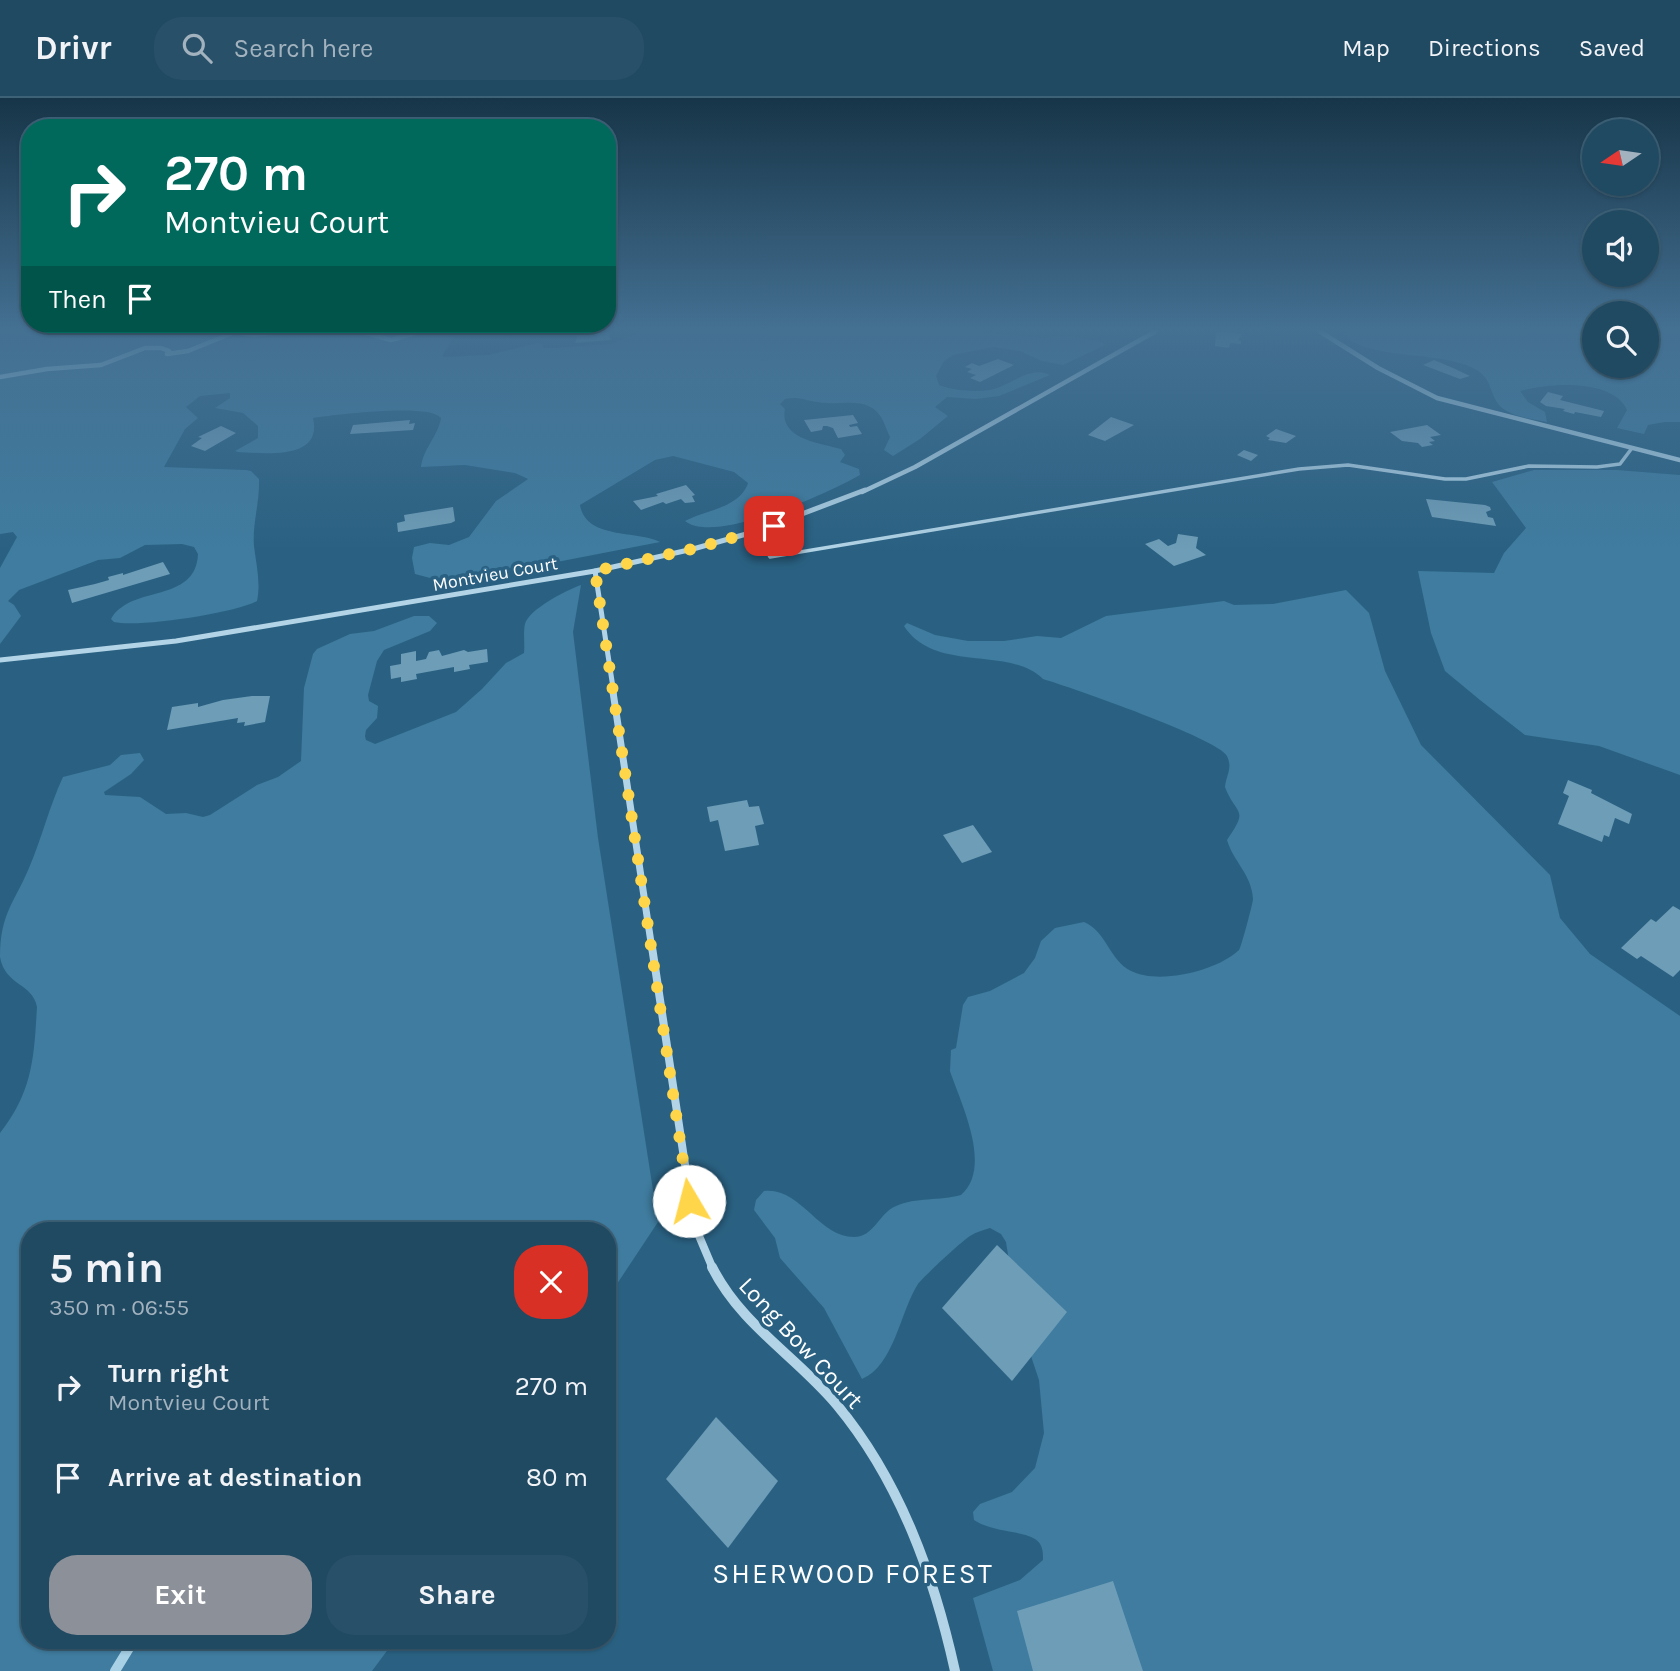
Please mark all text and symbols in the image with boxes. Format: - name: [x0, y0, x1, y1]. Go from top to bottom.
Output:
- search box: [154, 17, 644, 80]
- text: Drivr: [35, 29, 112, 67]
- icon: search: [178, 29, 216, 67]
- text: Search here: [234, 33, 373, 64]
- text: Map: [1342, 34, 1390, 62]
- text: Directions: [1428, 34, 1541, 62]
- text: Saved: [1579, 34, 1645, 62]
- north arrow: [1582, 119, 1659, 196]
- map controls: [1582, 119, 1659, 378]
- text: 270 m: [164, 145, 308, 202]
- icon: right: [49, 147, 140, 238]
- text: Montvieu Court: [164, 204, 389, 241]
- button: sound: [1582, 210, 1659, 287]
- icon: arrive: [121, 280, 159, 318]
- text: Then: [49, 284, 107, 315]
- button: search: [1582, 301, 1659, 378]
- pin: [744, 496, 804, 556]
- icon: arrive: [755, 507, 793, 545]
- street label: Montvieu Court: [431, 552, 559, 596]
- position arrow: [652, 1164, 726, 1238]
- text: 5 min: [49, 1243, 164, 1293]
- button: close: [514, 1245, 588, 1319]
- street label: Long Bow Court: [733, 1272, 869, 1414]
- text: 350 m · 06:55: [49, 1294, 189, 1321]
- text: Turn right: [108, 1358, 229, 1389]
- icon: right: [49, 1368, 87, 1406]
- text: 270 m: [515, 1371, 588, 1402]
- text: Montvieu Court: [108, 1389, 270, 1416]
- icon: arrive: [49, 1459, 87, 1497]
- text: Arrive at destination: [108, 1462, 362, 1493]
- text: 80 m: [526, 1462, 588, 1493]
- button: Exit: [49, 1555, 312, 1635]
- button: Share: [326, 1555, 588, 1635]
- district label: SHERWOOD FOREST: [712, 1557, 994, 1590]

